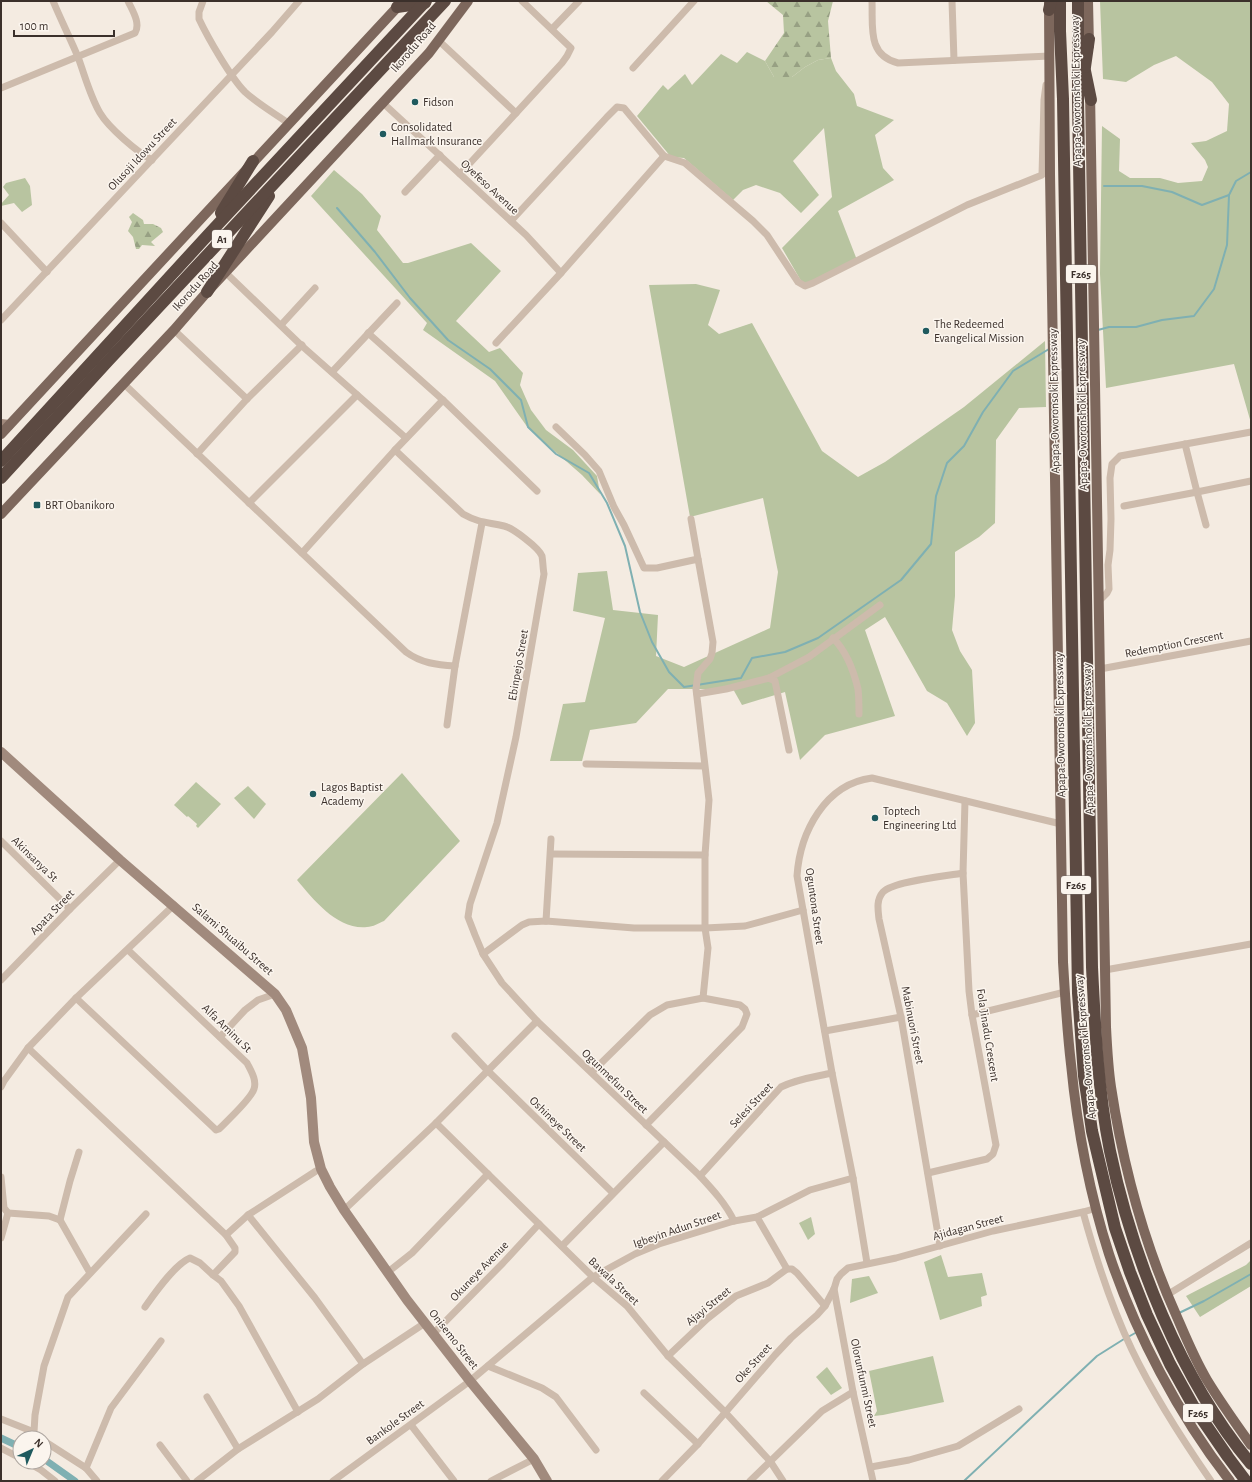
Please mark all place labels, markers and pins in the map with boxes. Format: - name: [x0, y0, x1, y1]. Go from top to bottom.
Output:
- place label: Fidson: [423, 96, 454, 108]
- marker: Fidson: [410, 97, 420, 107]
- place label: Consolidated Hallmark Insurance: [391, 121, 482, 147]
- marker: Consolidated Hallmark Insurance: [378, 129, 388, 139]
- place label: The Redeemed Evangelical Mission: [934, 318, 1024, 344]
- marker: The Redeemed Evangelical Mission: [921, 326, 931, 336]
- place label: BRT Obanikoro: [45, 499, 115, 511]
- marker: BRT Obanikoro: [32, 500, 42, 510]
- place label: Lagos Baptist Academy: [321, 781, 383, 808]
- marker: Lagos Baptist Academy: [308, 789, 318, 799]
- place label: Toptech Engineering Ltd: [883, 805, 957, 831]
- marker: Toptech Engineering Ltd: [870, 813, 880, 823]

